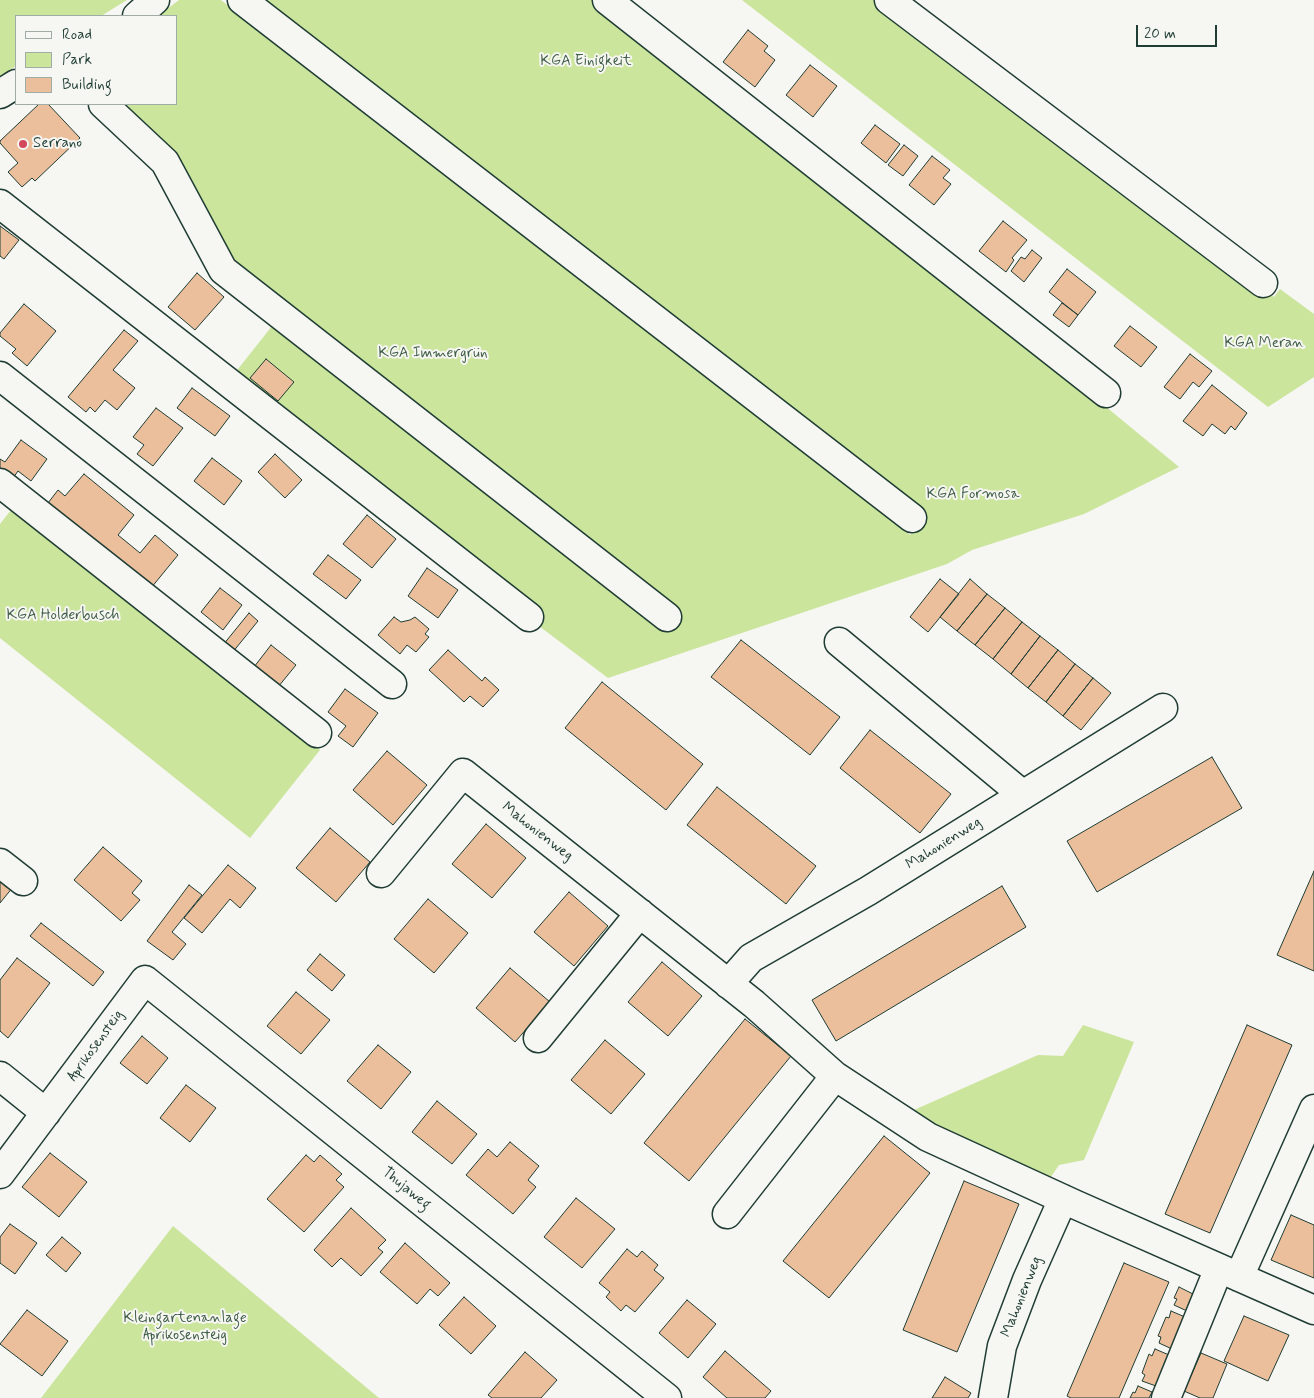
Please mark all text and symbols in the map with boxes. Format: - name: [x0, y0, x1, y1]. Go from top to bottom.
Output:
- legend: [15, 15, 178, 105]
- scale bar: [1139, 15, 1220, 47]
- text: 20 m: [1144, 24, 1176, 44]
- text: Road: [62, 25, 92, 45]
- text: Park: [62, 50, 92, 70]
- park label: KGA Einigkeit: [540, 53, 632, 71]
- text: Building: [62, 75, 112, 95]
- place label: Serrano: [33, 135, 82, 153]
- marker: Serrano: [17, 138, 29, 150]
- park label: KGA Meran: [1224, 335, 1304, 353]
- park label: KGA Immergrün: [378, 345, 488, 363]
- park label: KGA Formosa: [927, 486, 1019, 504]
- park label: KGA Holderbusch: [6, 607, 120, 625]
- street label: Mahonienweg: [498, 799, 576, 865]
- street label: Mahonienweg: [903, 814, 985, 874]
- street label: Aprikosensteig: [64, 1007, 128, 1085]
- street label: Thujaweg: [378, 1164, 434, 1214]
- street label: Mahonienweg: [998, 1254, 1046, 1340]
- park label: Kleingartenanlage Aprikosensteig: [123, 1310, 247, 1345]

